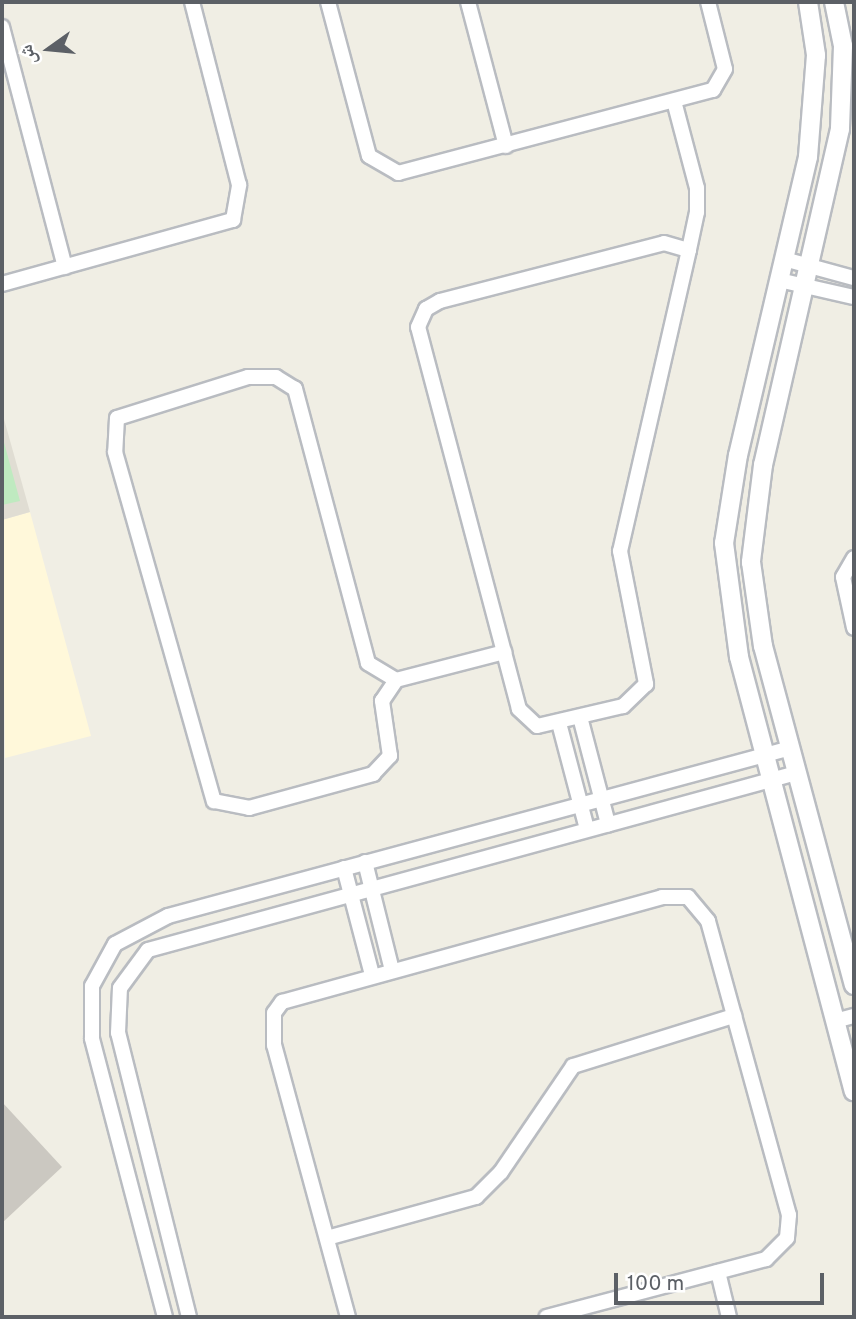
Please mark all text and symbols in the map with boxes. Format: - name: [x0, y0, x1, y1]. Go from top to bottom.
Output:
- north arrow: [14, 14, 84, 84]
- text: ش: [15, 42, 43, 67]
- scale bar: [618, 1260, 828, 1304]
- text: 100 m: [627, 1271, 684, 1298]

